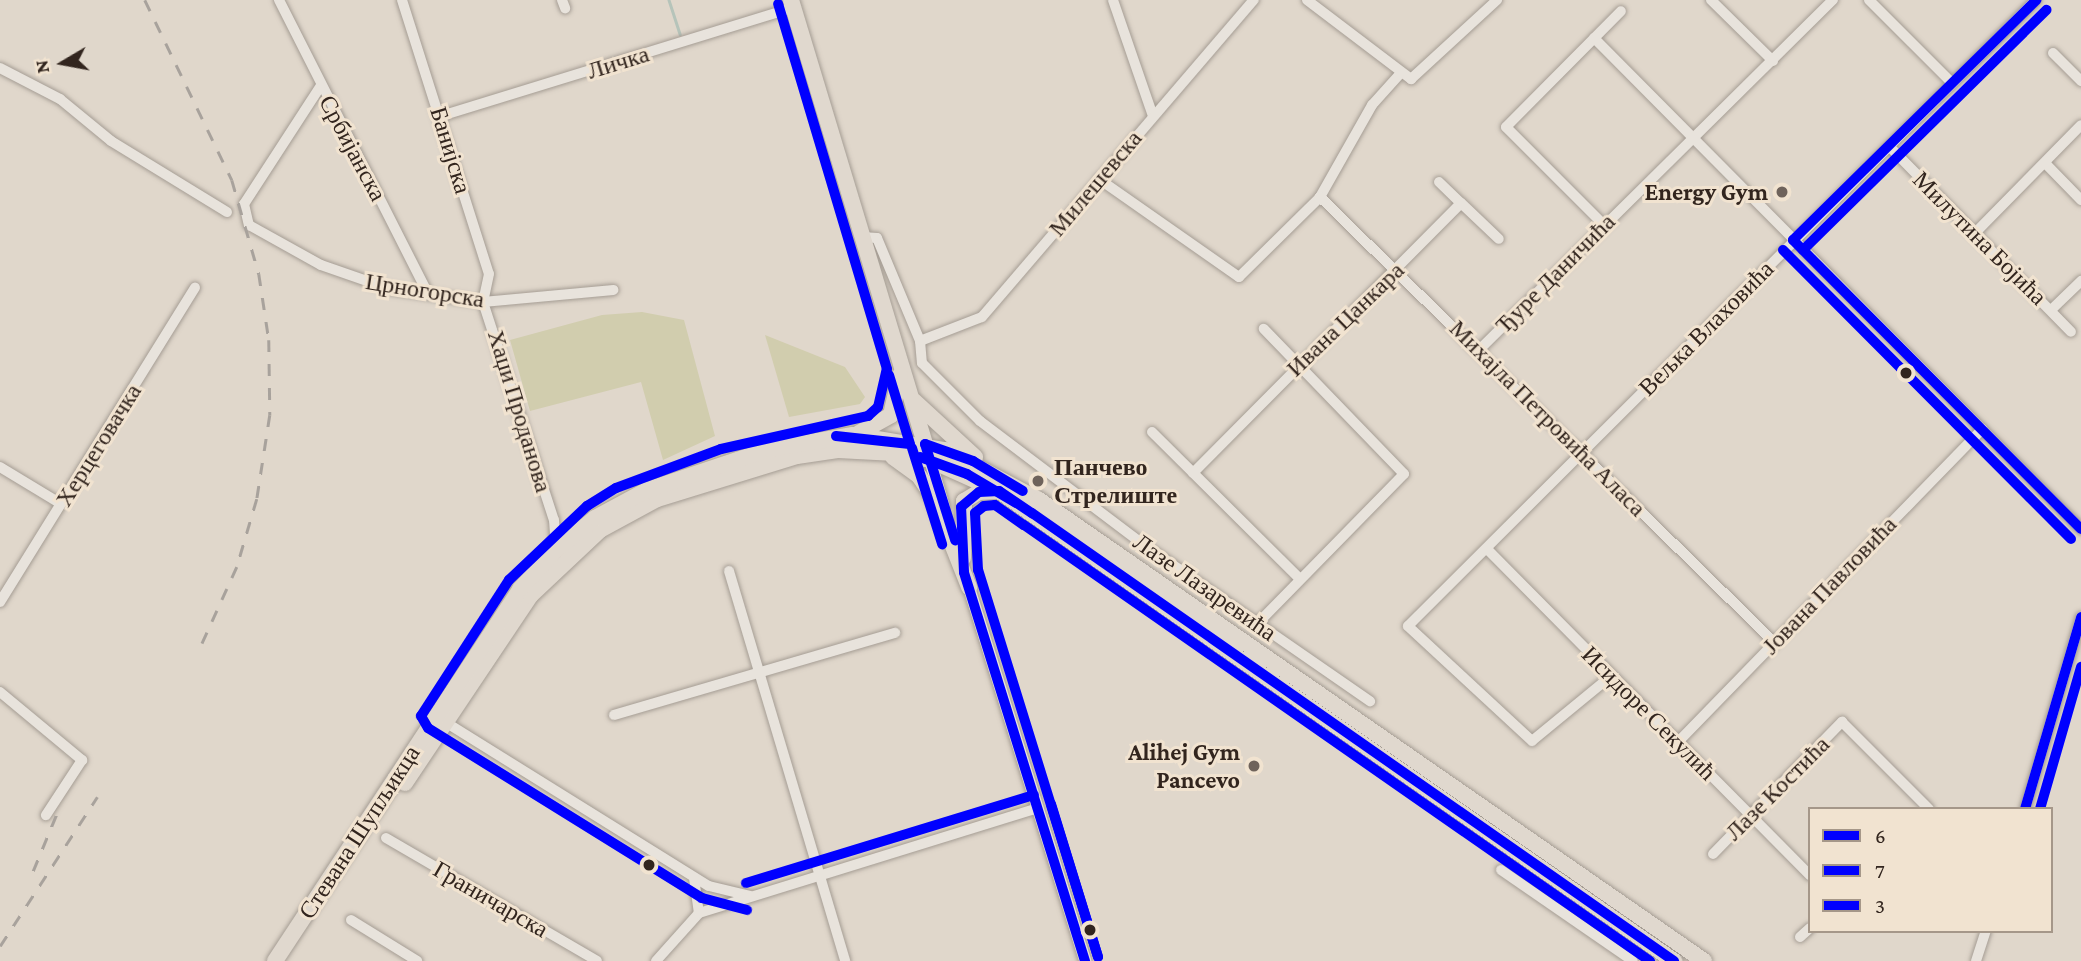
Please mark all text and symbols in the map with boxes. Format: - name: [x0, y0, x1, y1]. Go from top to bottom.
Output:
- north arrow: [28, 28, 98, 98]
- street label: Личка: [584, 39, 652, 85]
- text: N: [30, 59, 53, 75]
- street label: Србијанска: [313, 90, 393, 206]
- street label: Банијска: [424, 103, 478, 197]
- street label: Милешевска: [1042, 124, 1148, 242]
- street label: Милутина Бојића: [1907, 165, 2053, 311]
- place label: Energy Gym: [1645, 178, 1768, 206]
- marker: Energy Gym: [1774, 184, 1790, 200]
- street label: Ђуре Даничића: [1489, 207, 1621, 339]
- street label: Вељка Влаховића: [1632, 254, 1780, 402]
- street label: Ивана Цанкара: [1280, 256, 1410, 382]
- street label: Црногорска: [363, 266, 487, 314]
- street label: Михајла Петровића Аласа: [1444, 314, 1652, 522]
- street label: Хаџи Проданова: [482, 326, 558, 496]
- unlabelled marker: [1899, 366, 1913, 380]
- street label: Херцеговачка: [49, 378, 147, 512]
- place label: Панчево Стрелиште: [1054, 453, 1177, 509]
- marker: Панчево Стрелиште: [1028, 471, 1048, 491]
- street label: Јована Павловића: [1756, 510, 1902, 660]
- street label: Лазе Лазаревића: [1128, 527, 1282, 647]
- street label: Исидоре Секулић: [1576, 640, 1722, 786]
- street label: Лазе Костића: [1719, 730, 1835, 846]
- place label: Alihej Gym Pancevo: [1128, 738, 1240, 794]
- street label: Стевана Шупљикца: [292, 740, 426, 924]
- marker: Alihej Gym Pancevo: [1246, 758, 1262, 774]
- legend: [1808, 807, 2053, 933]
- text: 6: [1875, 824, 1886, 848]
- street label: Граничарска: [428, 855, 554, 943]
- unlabelled marker: [642, 858, 656, 872]
- text: 7: [1875, 859, 1885, 883]
- text: 3: [1875, 894, 1885, 918]
- unlabelled marker: [1083, 923, 1097, 937]

